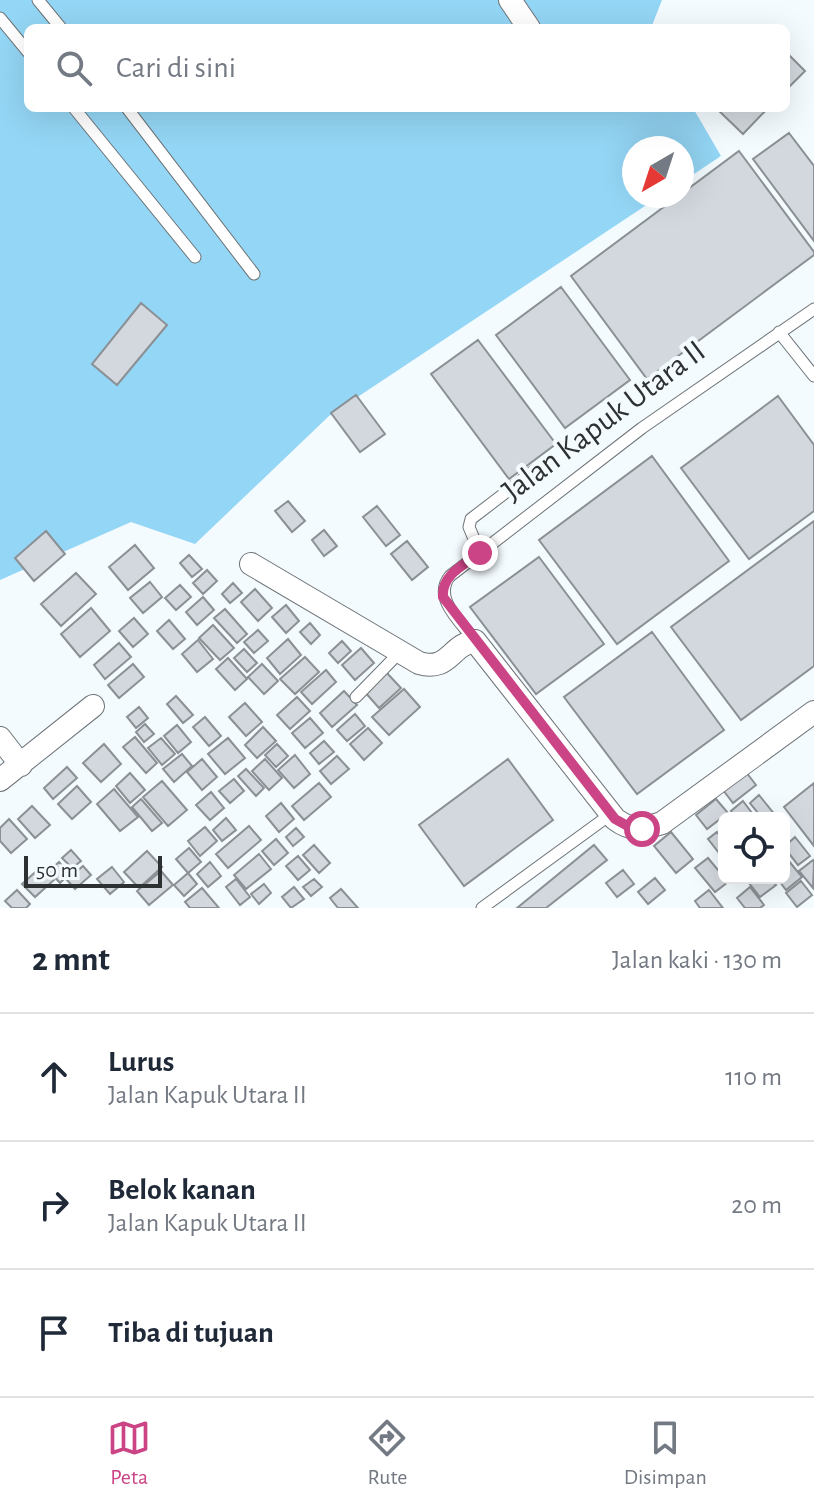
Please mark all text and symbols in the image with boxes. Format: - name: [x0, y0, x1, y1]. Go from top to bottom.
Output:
- search box: [24, 24, 790, 112]
- icon: search: [52, 46, 96, 90]
- text: Cari di sini: [116, 53, 236, 83]
- north arrow: [622, 136, 694, 208]
- street label: Jalan Kapuk Utara II: [496, 334, 711, 507]
- route end: [462, 535, 498, 571]
- route start: [624, 811, 660, 847]
- map controls: [718, 812, 790, 884]
- button: locate: [718, 812, 790, 884]
- scale bar: [24, 852, 162, 888]
- text: 50 m: [36, 859, 78, 881]
- text: 2 mnt: [32, 943, 110, 977]
- text: Jalan kaki · 130 m: [612, 947, 782, 973]
- text: Lurus: [108, 1047, 174, 1077]
- icon: ahead: [32, 1055, 76, 1099]
- text: 110 m: [725, 1064, 782, 1090]
- text: Jalan Kapuk Utara II: [108, 1082, 307, 1108]
- text: Belok kanan: [108, 1175, 256, 1205]
- icon: right: [32, 1183, 76, 1227]
- text: 20 m: [731, 1192, 782, 1218]
- text: Jalan Kapuk Utara II: [108, 1210, 307, 1236]
- icon: arrive: [32, 1311, 76, 1355]
- text: Tiba di tujuan: [108, 1318, 274, 1348]
- tab: Peta: [107, 1416, 151, 1490]
- tab: Rute: [365, 1416, 409, 1490]
- tab: Disimpan: [624, 1416, 707, 1490]

